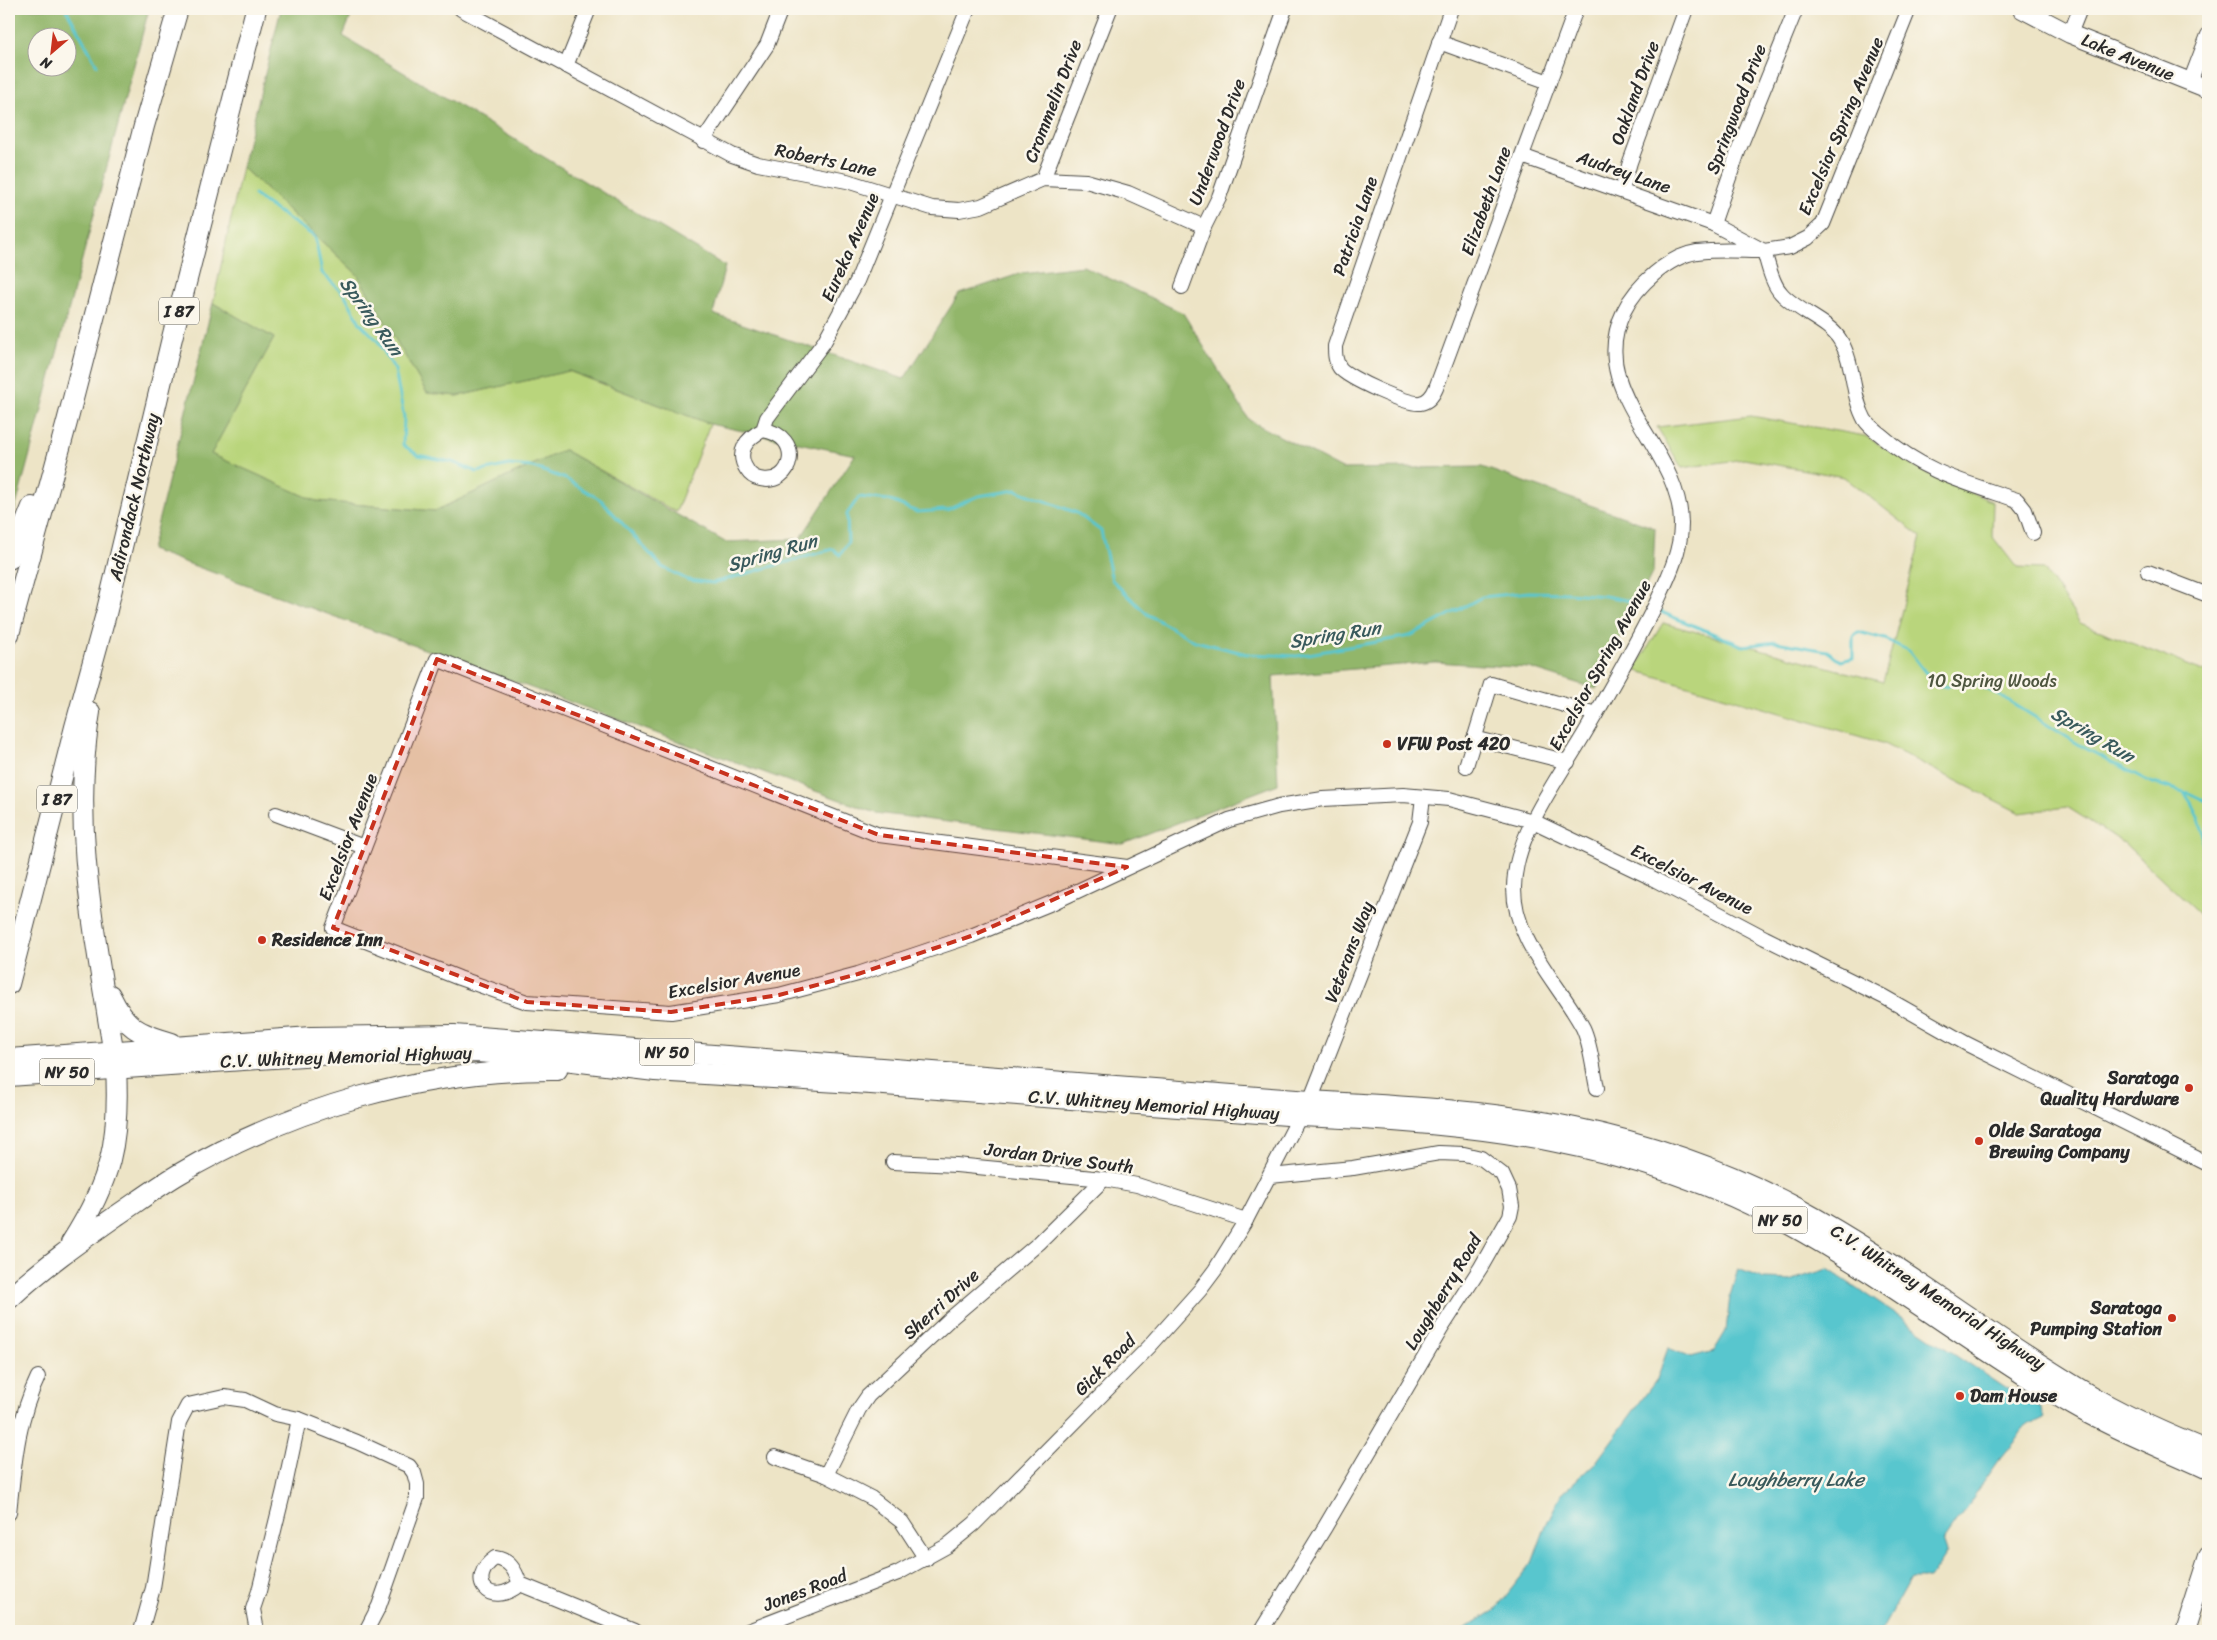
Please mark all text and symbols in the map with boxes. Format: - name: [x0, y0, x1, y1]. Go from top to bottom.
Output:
- street label: Lake Avenue: [2076, 24, 2180, 90]
- north arrow: [28, 28, 78, 78]
- street label: Excelsior Spring Avenue: [1789, 32, 1893, 220]
- street label: Crommelin Drive: [1015, 35, 1091, 167]
- street label: Oakland Drive: [1601, 36, 1669, 150]
- street label: Springwood Drive: [1696, 39, 1776, 179]
- text: N: [36, 50, 57, 77]
- street label: Underwood Drive: [1179, 74, 1255, 210]
- street label: Roberts Lane: [772, 134, 880, 186]
- street label: Audrey Lane: [1572, 141, 1675, 203]
- street label: Elizabeth Lane: [1451, 142, 1521, 260]
- street label: Patricia Lane: [1323, 172, 1387, 280]
- street label: Eureka Avenue: [812, 187, 889, 307]
- water label: Spring Run: [331, 269, 413, 365]
- road number: I 87: [159, 298, 199, 324]
- street label: Adirondack Northway: [99, 409, 169, 585]
- water label: Spring Run: [723, 523, 823, 581]
- street label: Excelsior Spring Avenue: [1540, 574, 1660, 756]
- water label: Spring Run: [1287, 611, 1385, 658]
- park label: 10 Spring Woods: [1927, 665, 2057, 697]
- water label: Spring Run: [2045, 697, 2142, 773]
- place label: VFW Post 420: [1397, 728, 1510, 760]
- marker: VFW Post 420: [1381, 738, 1393, 750]
- street label: Excelsior Avenue: [309, 768, 387, 905]
- road number: I 87: [37, 786, 77, 812]
- street label: Excelsior Avenue: [1625, 834, 1759, 924]
- street label: Veterans Way: [1315, 896, 1383, 1008]
- place label: Residence Inn: [271, 924, 383, 956]
- marker: Residence Inn: [256, 934, 268, 946]
- street label: Excelsior Avenue: [665, 954, 803, 1008]
- street label: C.V. Whitney Memorial Highway: [220, 1037, 473, 1077]
- road number: NY 50: [640, 1038, 694, 1066]
- road number: NY 50: [40, 1058, 94, 1086]
- place label: Saratoga Quality Hardware: [2041, 1062, 2179, 1115]
- street label: C.V. Whitney Memorial Highway: [1027, 1080, 1281, 1130]
- marker: Saratoga Quality Hardware: [2183, 1082, 2195, 1094]
- place label: Olde Saratoga Brewing Company: [1989, 1115, 2130, 1168]
- street label: Jordan Drive South: [982, 1133, 1135, 1183]
- marker: Olde Saratoga Brewing Company: [1973, 1135, 1985, 1147]
- road number: NY 50: [1752, 1206, 1808, 1234]
- street label: C.V. Whitney Memorial Highway: [1824, 1215, 2053, 1379]
- street label: Loughberry Road: [1396, 1226, 1491, 1356]
- street label: Sherri Drive: [895, 1260, 987, 1348]
- place label: Saratoga Pumping Station: [2030, 1292, 2162, 1345]
- marker: Saratoga Pumping Station: [2166, 1312, 2178, 1324]
- street label: Gick Road: [1066, 1325, 1145, 1404]
- place label: Dam House: [1970, 1380, 2058, 1412]
- marker: Dam House: [1954, 1390, 1966, 1402]
- water label: Loughberry Lake: [1728, 1463, 1866, 1496]
- street label: Jones Road: [757, 1559, 853, 1621]

